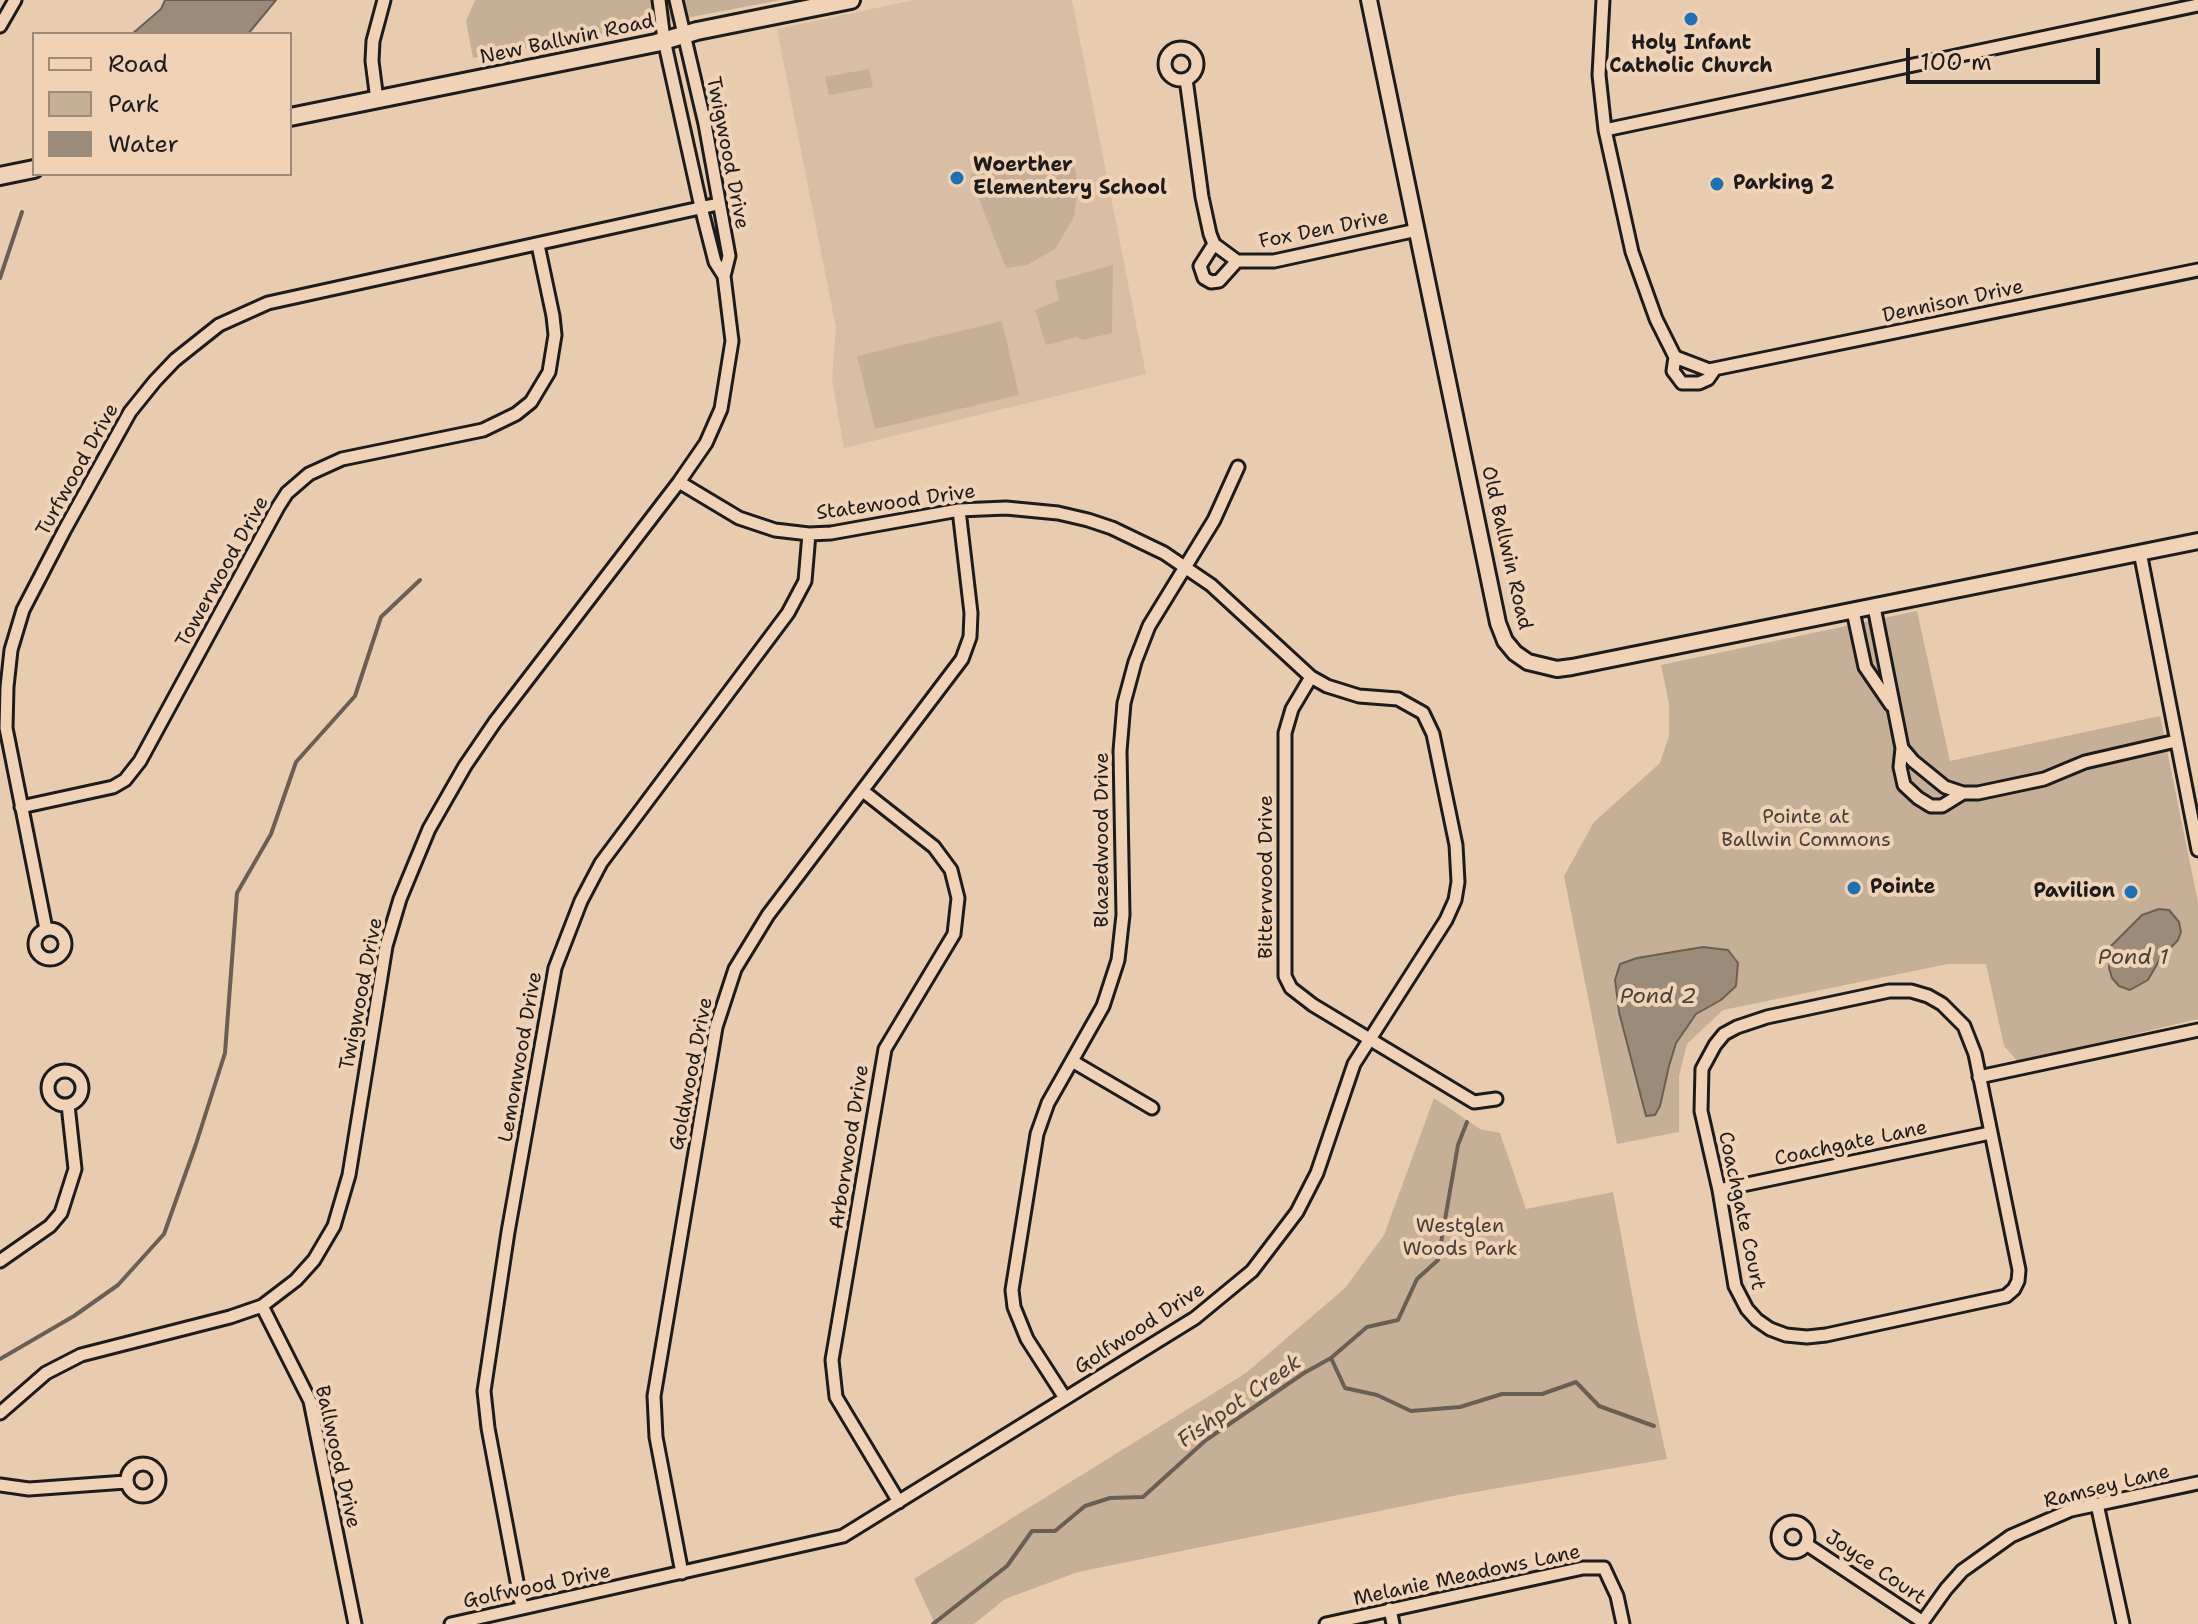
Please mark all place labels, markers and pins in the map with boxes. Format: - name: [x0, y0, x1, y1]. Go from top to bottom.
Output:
- marker: Holy Infant Catholic Church: [1682, 10, 1700, 28]
- place label: Holy Infant Catholic Church: [1609, 32, 1773, 79]
- place label: Woerther Elementery School: [973, 154, 1167, 201]
- marker: Woerther Elementery School: [948, 169, 966, 187]
- place label: Parking 2: [1733, 172, 1834, 196]
- marker: Parking 2: [1708, 175, 1726, 193]
- place label: Pointe: [1870, 876, 1935, 900]
- marker: Pointe: [1845, 879, 1863, 897]
- place label: Pavilion: [2033, 880, 2115, 904]
- marker: Pavilion: [2122, 883, 2140, 901]

